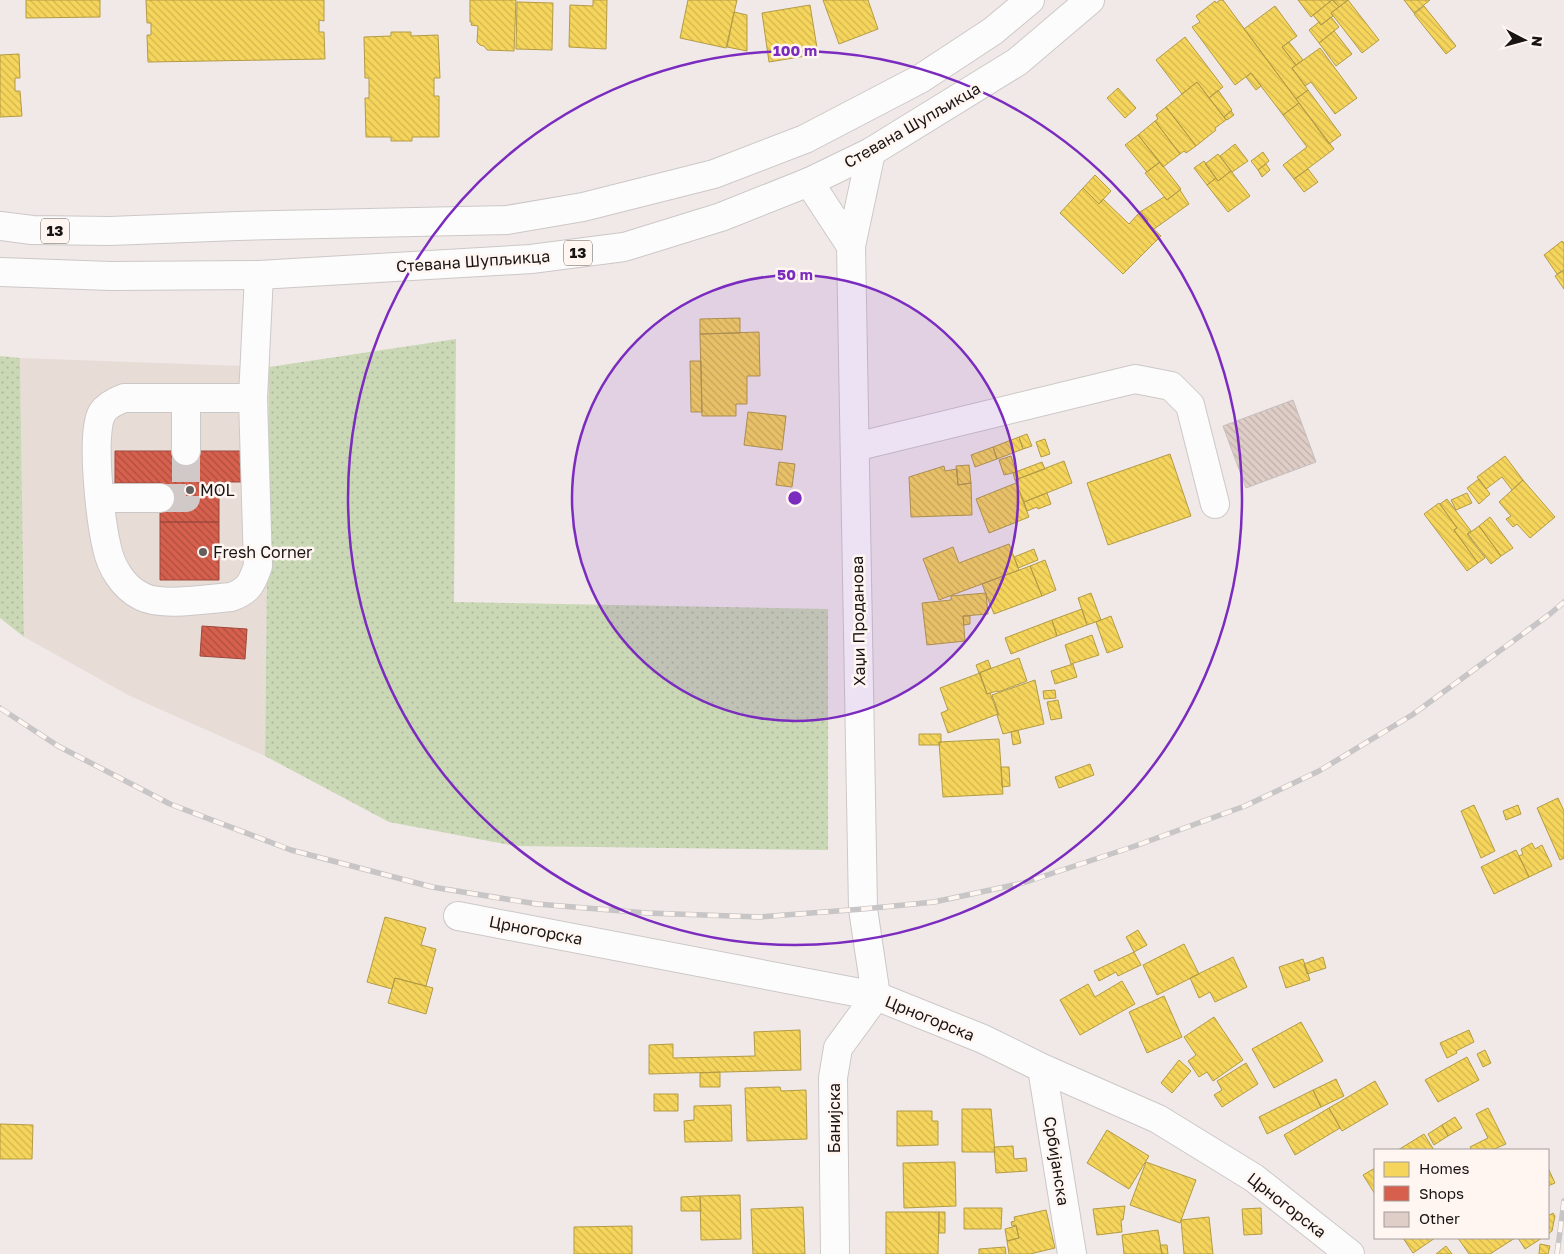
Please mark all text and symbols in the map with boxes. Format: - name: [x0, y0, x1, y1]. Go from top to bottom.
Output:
- north arrow: [1499, 15, 1549, 65]
- text: N: [1528, 35, 1546, 48]
- text: 100 m: [773, 41, 817, 59]
- street label: Стевана Шупљикца: [840, 78, 984, 172]
- road number: 13: [41, 218, 69, 244]
- road number: 13: [564, 240, 592, 266]
- street label: Стевана Шупљикца: [395, 246, 551, 276]
- text: 50 m: [777, 265, 813, 283]
- place label: MOL: [200, 480, 235, 500]
- marker: MOL: [184, 484, 196, 496]
- centre of rings: [786, 489, 804, 507]
- place label: Fresh Corner: [213, 542, 312, 562]
- marker: Fresh Corner: [197, 546, 209, 558]
- street label: Хаџи Проданова: [847, 556, 869, 686]
- street label: Црногорска: [488, 911, 584, 949]
- street label: Црногорска: [882, 991, 978, 1045]
- street label: Банијска: [824, 1083, 844, 1153]
- street label: Србијанска: [1040, 1115, 1074, 1207]
- legend: [1374, 1149, 1549, 1239]
- text: Homes: [1419, 1159, 1469, 1177]
- street label: Црногорска: [1243, 1168, 1331, 1242]
- text: Shops: [1419, 1184, 1464, 1202]
- text: Other: [1419, 1209, 1460, 1227]

